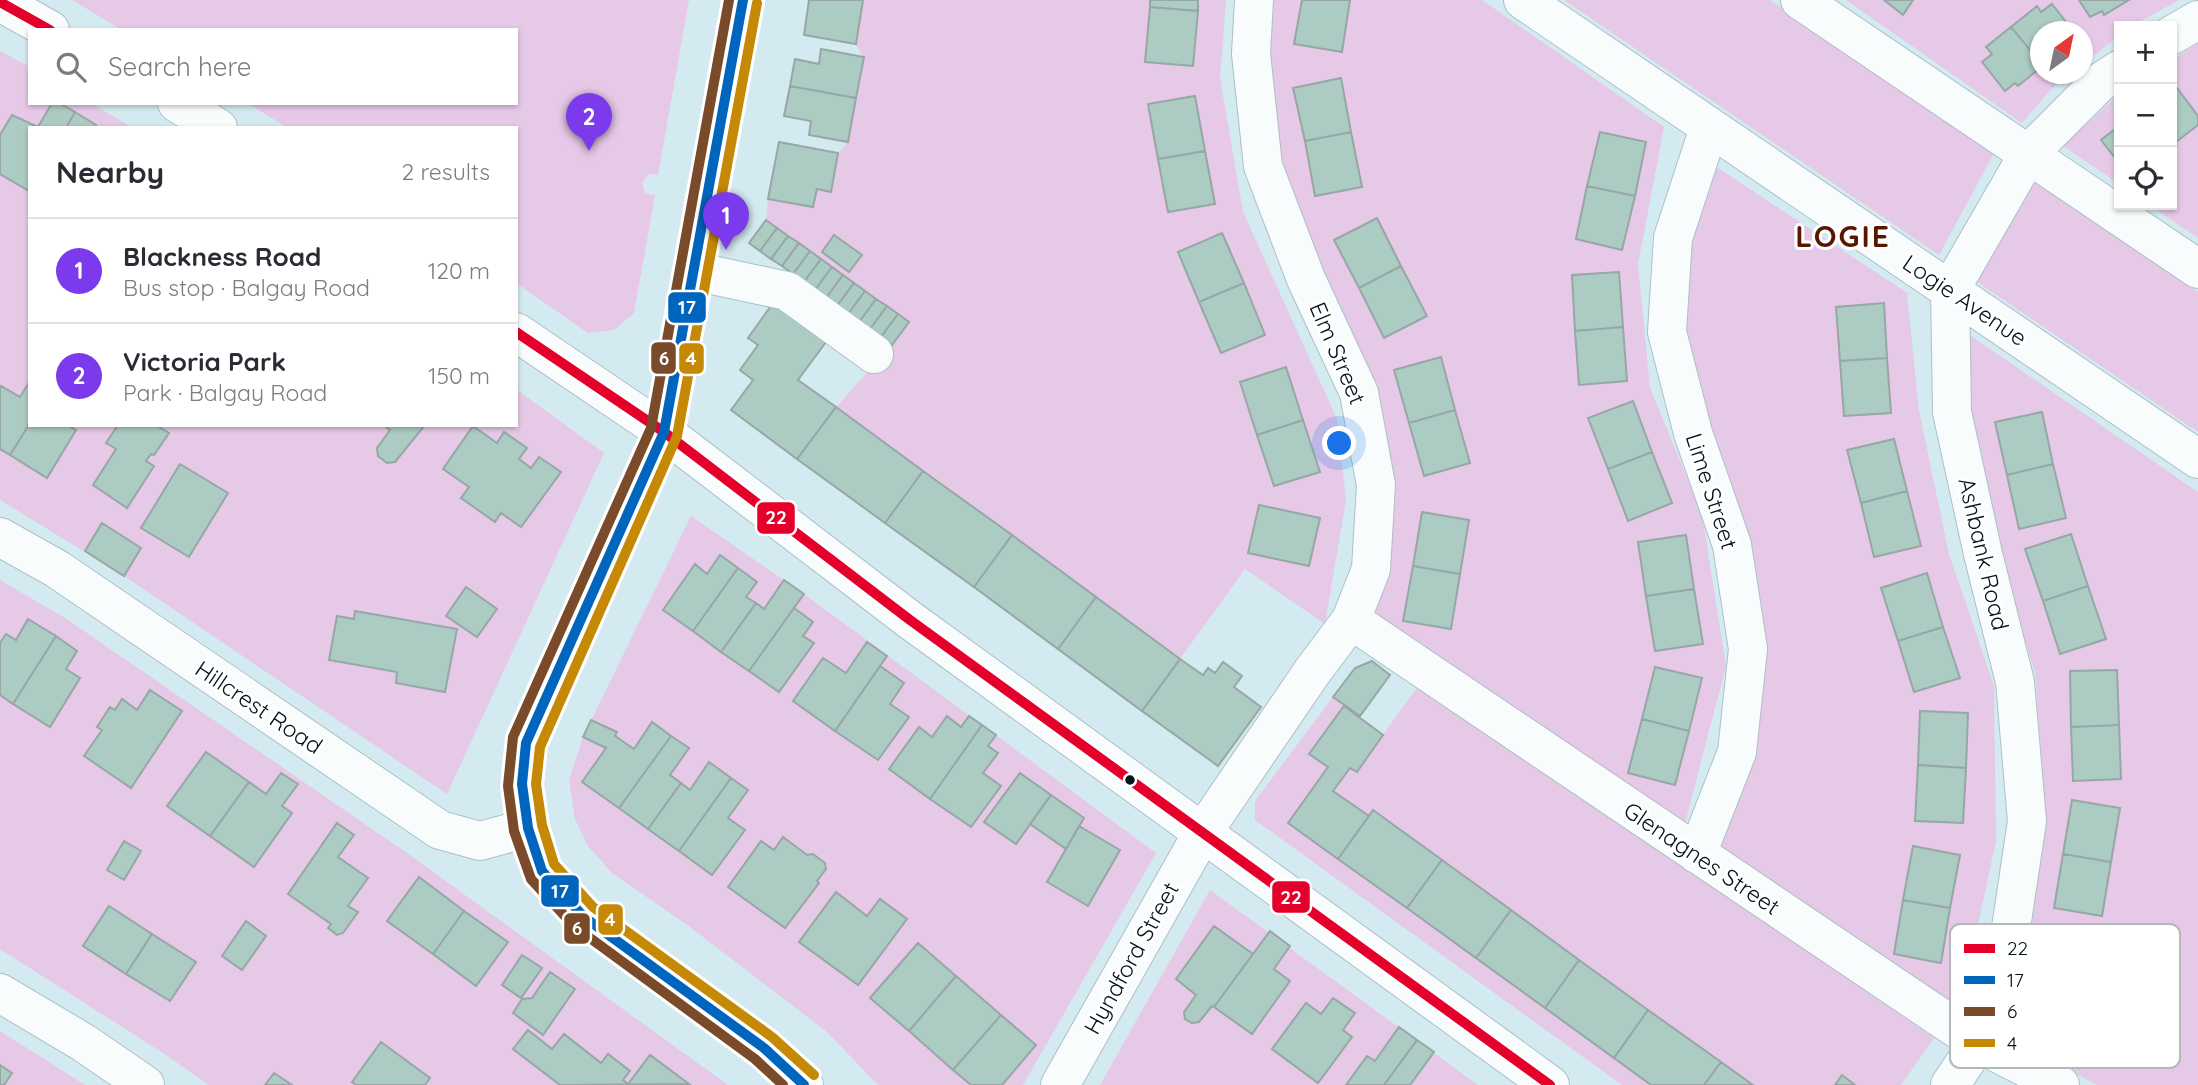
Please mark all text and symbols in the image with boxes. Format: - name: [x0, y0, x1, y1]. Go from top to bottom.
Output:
- north arrow: [2030, 21, 2093, 84]
- map controls: [2114, 21, 2177, 210]
- button: +: [2114, 21, 2177, 84]
- search box: [28, 28, 518, 105]
- icon: search: [52, 48, 90, 86]
- text: Search here: [108, 50, 252, 83]
- button: −: [2114, 84, 2177, 147]
- pin: 2: [566, 93, 612, 151]
- button: locate: [2114, 147, 2177, 210]
- text: Nearby: [56, 153, 164, 191]
- text: 2 results: [401, 157, 490, 186]
- pin: 1: [703, 192, 749, 250]
- district label: LOGIE: [1795, 217, 1891, 255]
- text: Blackness Road: [123, 240, 321, 273]
- street label: Logie Avenue: [1897, 248, 2033, 352]
- text: 1: [75, 256, 83, 285]
- text: 120 m: [428, 256, 490, 285]
- text: Bus stop · Balgay Road: [123, 273, 370, 302]
- line badge: 17: [667, 291, 707, 324]
- text: 17: [678, 295, 696, 319]
- street label: Elm Street: [1303, 297, 1373, 409]
- line badge: 6: [650, 341, 677, 375]
- line badge: 4: [678, 342, 705, 375]
- text: Victoria Park: [123, 345, 286, 378]
- text: 6: [659, 346, 669, 370]
- text: 4: [685, 346, 697, 370]
- text: 2: [72, 361, 86, 390]
- text: 150 m: [428, 361, 490, 390]
- text: Park · Balgay Road: [123, 378, 327, 407]
- your location: [1322, 426, 1356, 460]
- street label: Lime Street: [1680, 429, 1744, 553]
- street label: Ashbank Road: [1952, 475, 2016, 633]
- line badge: 22: [756, 501, 796, 535]
- text: 22: [765, 505, 787, 529]
- street label: Hillcrest Road: [190, 654, 328, 760]
- unlabelled marker: [1123, 773, 1137, 787]
- street label: Glenagnes Street: [1619, 795, 1786, 921]
- line badge: 17: [540, 874, 580, 908]
- street label: Hyndford Street: [1077, 877, 1185, 1039]
- text: 17: [551, 879, 569, 903]
- line badge: 22: [1271, 880, 1311, 914]
- text: 22: [1280, 885, 1302, 909]
- line badge: 4: [597, 903, 624, 936]
- text: 4: [604, 907, 616, 931]
- line badge: 6: [563, 912, 591, 945]
- text: 6: [572, 916, 582, 940]
- legend: [1950, 924, 2180, 1068]
- text: 22: [2007, 936, 2028, 960]
- text: 17: [2007, 968, 2024, 992]
- text: 6: [2007, 999, 2017, 1023]
- text: 4: [2007, 1031, 2017, 1055]

